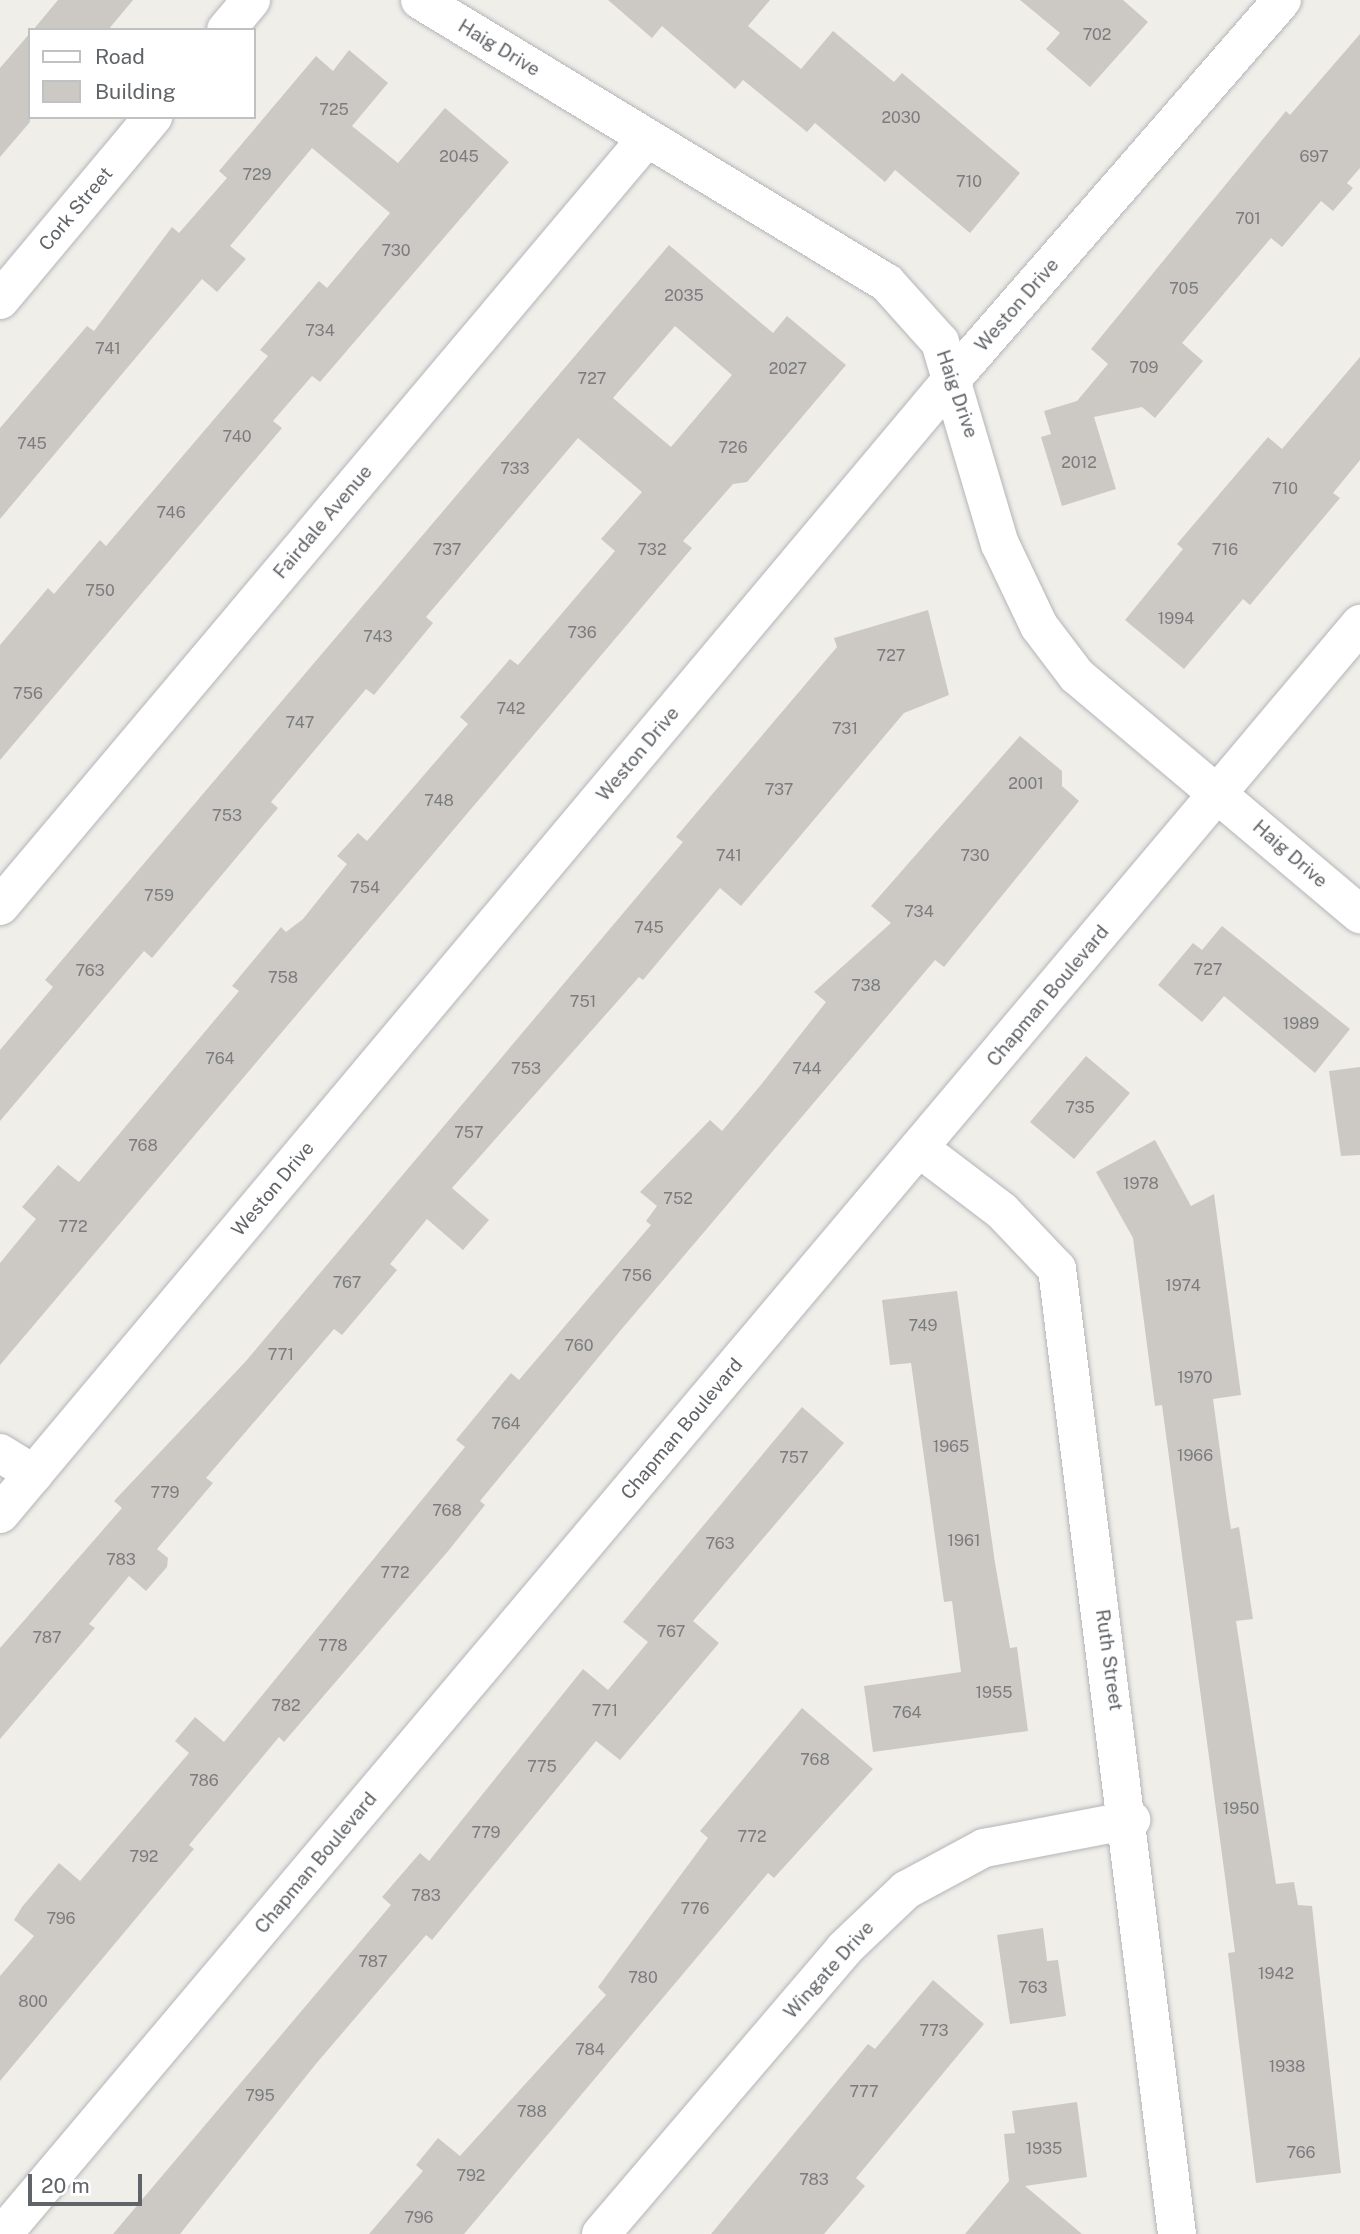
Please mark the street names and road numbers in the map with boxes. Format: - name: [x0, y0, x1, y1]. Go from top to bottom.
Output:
- street label: Haig Drive: [454, 15, 544, 81]
- street label: Cork Street: [34, 163, 118, 255]
- street label: Weston Drive: [970, 254, 1064, 356]
- street label: Haig Drive: [931, 347, 983, 441]
- street label: Fairdale Avenue: [269, 460, 377, 584]
- street label: Weston Drive: [592, 702, 684, 806]
- street label: Haig Drive: [1248, 815, 1332, 893]
- street label: Chapman Boulevard: [982, 921, 1114, 1071]
- street label: Weston Drive: [227, 1137, 319, 1241]
- street label: Chapman Boulevard: [616, 1354, 748, 1504]
- street label: Ruth Street: [1091, 1608, 1127, 1712]
- street label: Chapman Boulevard: [250, 1788, 382, 1938]
- street label: Wingate Drive: [779, 1916, 879, 2024]

